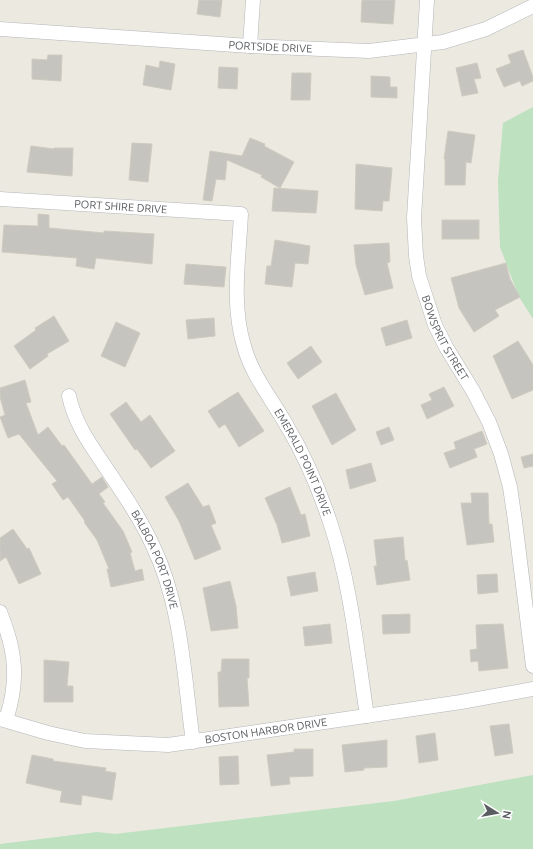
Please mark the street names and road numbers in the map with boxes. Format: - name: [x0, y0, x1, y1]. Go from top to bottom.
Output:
- street label: PORTSIDE DRIVE: [228, 39, 313, 55]
- street label: PORT SHIRE DRIVE: [74, 198, 168, 215]
- street label: BOWSPRIT STREET: [420, 294, 471, 383]
- street label: EMERALD POINT DRIVE: [272, 406, 333, 517]
- street label: BALBOA PORT DRIVE: [129, 508, 180, 610]
- street label: BOSTON HARBOR DRIVE: [204, 716, 328, 746]

